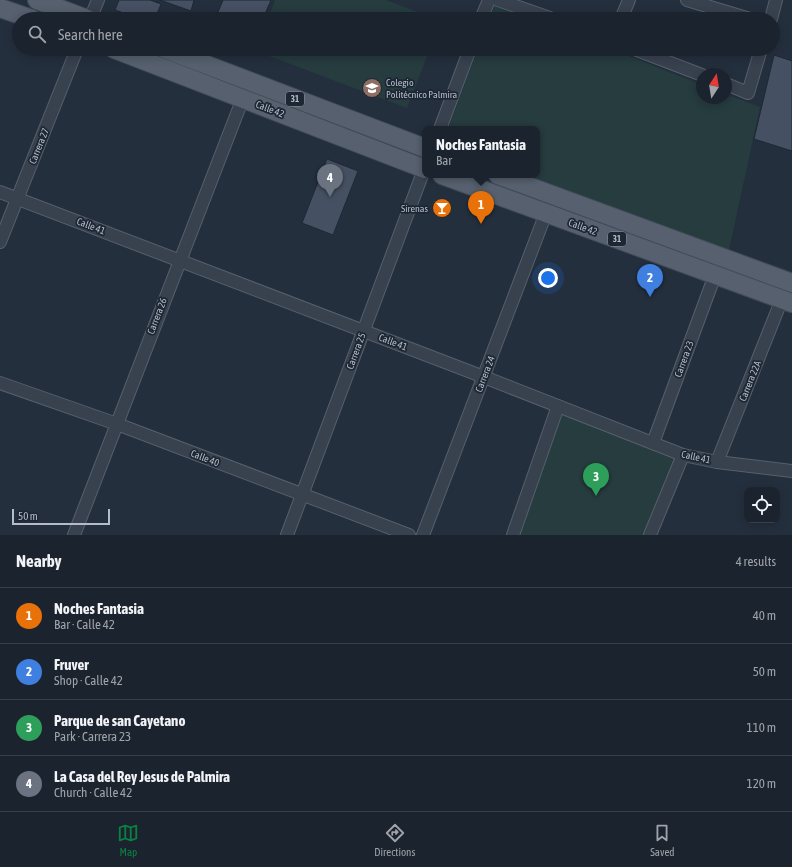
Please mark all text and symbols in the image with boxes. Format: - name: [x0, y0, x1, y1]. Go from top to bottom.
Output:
- search box: [12, 12, 780, 56]
- icon: search: [26, 23, 48, 45]
- text: Search here: [58, 26, 123, 43]
- north arrow: [696, 68, 732, 104]
- school or university icon: Colegio Politécnico Palmira: [361, 77, 383, 99]
- place label: Colegio Politécnico Palmira: [386, 77, 458, 100]
- road number: 31: [286, 92, 304, 106]
- street label: Calle 42: [254, 99, 286, 120]
- street label: Carrera 27: [27, 126, 51, 166]
- popup: [422, 126, 540, 178]
- text: Noches Fantasia: [436, 136, 526, 153]
- text: Bar: [436, 153, 452, 168]
- pin: 4: [317, 164, 343, 197]
- pin: 1: [468, 191, 494, 224]
- bar icon: Sirenas: [431, 197, 453, 219]
- place label: Sirenas: [401, 203, 428, 214]
- street label: Calle 41: [75, 216, 107, 237]
- street label: Calle 42: [567, 217, 599, 237]
- road number: 31: [608, 232, 626, 246]
- pin: 2: [637, 264, 663, 297]
- your location: [538, 268, 558, 288]
- street label: Carrera 26: [145, 296, 169, 336]
- street label: Carrera 25: [344, 331, 368, 371]
- street label: Calle 41: [377, 332, 409, 353]
- street label: Carrera 23: [672, 339, 696, 379]
- street label: Carrera 24: [473, 354, 497, 394]
- street label: Carrera 22A: [737, 359, 763, 403]
- street label: Calle 40: [189, 448, 221, 469]
- street label: Calle 41: [680, 449, 712, 466]
- pin: 3: [583, 463, 609, 496]
- map controls: [744, 487, 780, 523]
- button: locate: [744, 487, 780, 523]
- scale bar: [12, 507, 110, 526]
- text: 50 m: [18, 510, 38, 522]
- text: Nearby: [16, 551, 62, 571]
- text: 4 results: [736, 554, 776, 569]
- text: Noches Fantasia: [54, 600, 144, 617]
- text: 1: [26, 608, 32, 623]
- text: 40 m: [753, 608, 776, 623]
- text: Bar · Calle 42: [54, 617, 115, 632]
- text: Fruver: [54, 656, 89, 673]
- text: 2: [26, 664, 32, 679]
- text: 50 m: [753, 664, 776, 679]
- text: Shop · Calle 42: [54, 673, 123, 688]
- text: Parque de san Cayetano: [54, 712, 185, 729]
- text: 3: [26, 720, 32, 735]
- text: 110 m: [747, 720, 776, 735]
- text: Park · Carrera 23: [54, 729, 131, 744]
- text: La Casa del Rey Jesus de Palmira: [54, 768, 230, 785]
- text: 4: [26, 776, 32, 791]
- text: 120 m: [747, 776, 776, 791]
- text: Church · Calle 42: [54, 785, 132, 800]
- tab: Map: [117, 822, 139, 858]
- tab: Directions: [374, 822, 415, 858]
- tab: Saved: [650, 822, 675, 858]

